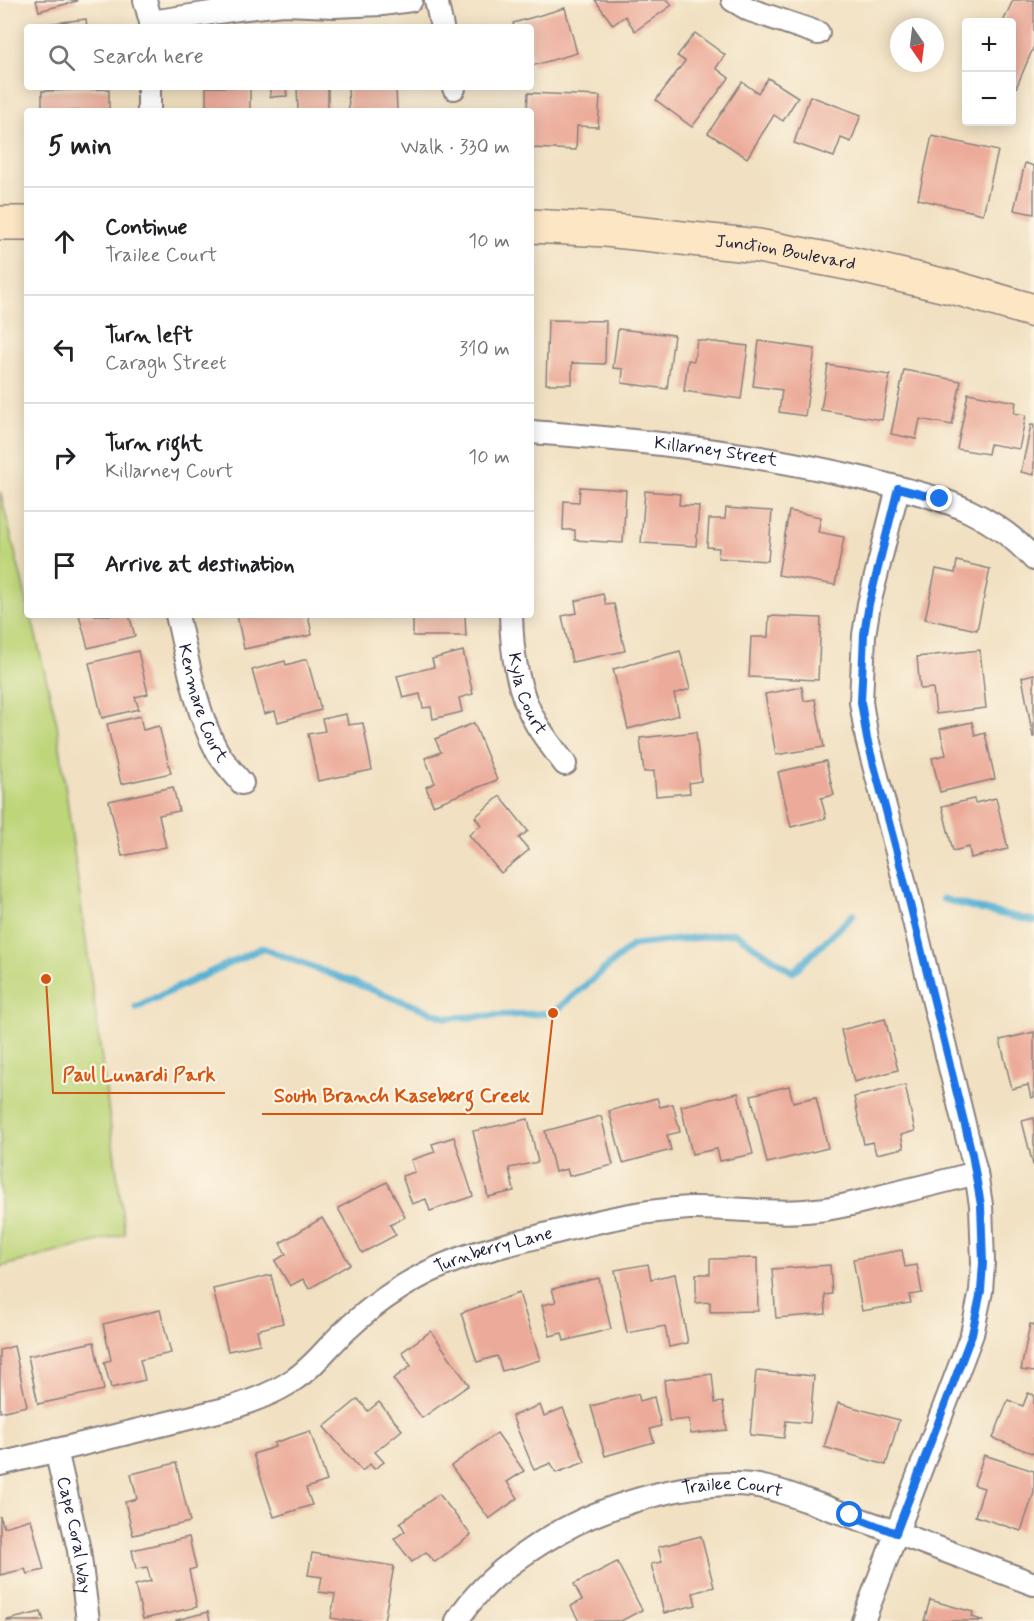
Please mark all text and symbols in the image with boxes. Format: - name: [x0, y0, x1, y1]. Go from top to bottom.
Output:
- north arrow: [890, 18, 944, 72]
- map controls: [962, 18, 1016, 126]
- button: +: [962, 18, 1016, 72]
- search box: [24, 24, 534, 90]
- icon: search: [45, 41, 78, 74]
- text: Search here: [93, 43, 204, 71]
- button: −: [962, 72, 1016, 126]
- text: 5 min: [48, 130, 112, 164]
- text: Walk · 330 m: [401, 134, 510, 161]
- text: Continue: [105, 214, 187, 242]
- icon: ahead: [48, 225, 81, 258]
- text: 10 m: [468, 228, 510, 255]
- street label: Junction Boulevard: [714, 230, 858, 276]
- text: Trailee Court: [105, 242, 217, 269]
- text: Turn left: [105, 322, 193, 350]
- icon: left: [48, 333, 81, 366]
- text: 310 m: [459, 336, 510, 363]
- text: Caragh Street: [105, 350, 226, 377]
- text: Turn right: [105, 430, 203, 458]
- street label: Killarney Street: [653, 431, 780, 473]
- icon: right: [48, 441, 81, 474]
- text: 10 m: [468, 444, 510, 471]
- text: Killarney Court: [105, 458, 234, 485]
- route end: [926, 485, 952, 511]
- icon: arrive: [48, 549, 81, 582]
- text: Arrive at destination: [105, 551, 295, 579]
- street label: Kenmare Court: [172, 642, 234, 768]
- street label: Kyla Court: [502, 651, 552, 740]
- callout: Paul Lunardi Park: [53, 1055, 225, 1093]
- text: Paul Lunardi Park: [62, 1062, 216, 1089]
- callout: South Branch Kaseberg Creek: [262, 1076, 542, 1114]
- text: South Branch Kaseberg Creek: [274, 1083, 531, 1112]
- street label: Turnberry Lane: [431, 1221, 555, 1280]
- street label: Trailee Court: [680, 1472, 785, 1503]
- street label: Cape Coral Way: [51, 1474, 96, 1595]
- route start: [836, 1501, 862, 1527]

